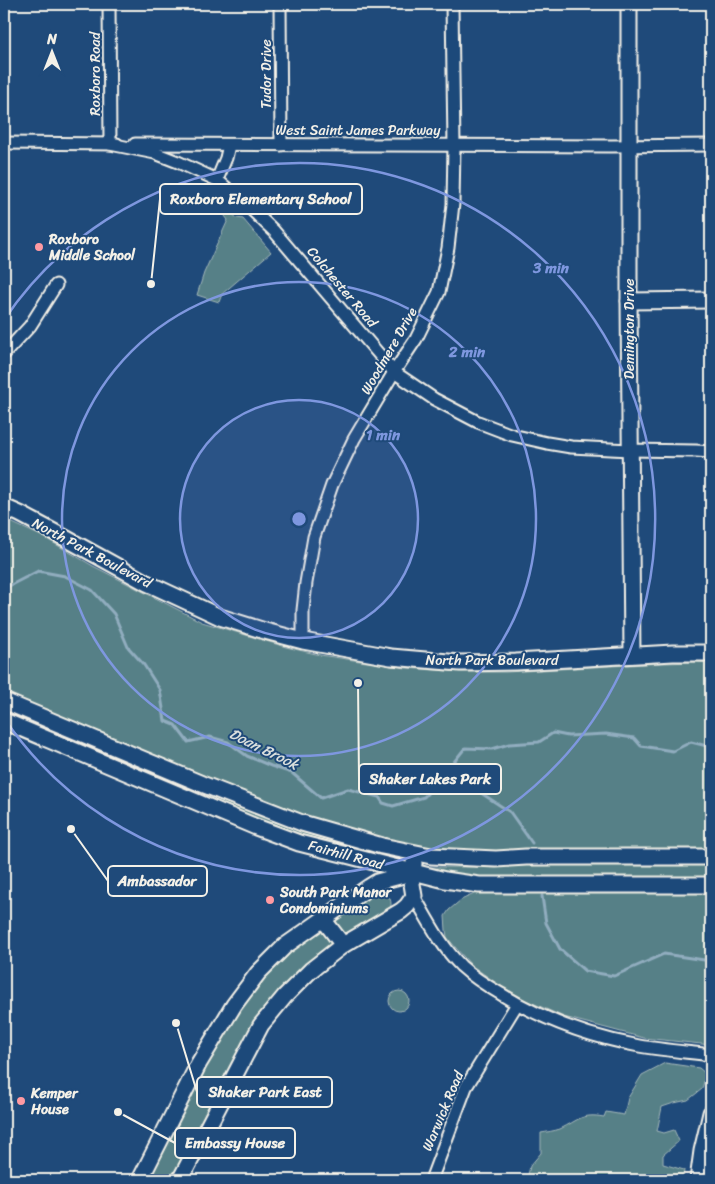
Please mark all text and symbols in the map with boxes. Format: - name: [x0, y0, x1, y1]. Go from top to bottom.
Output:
- text: N: [46, 27, 57, 52]
- north arrow: [28, 28, 78, 78]
- street label: Roxboro Road: [83, 31, 108, 116]
- street label: Tudor Drive: [254, 39, 279, 109]
- street label: West Saint James Parkway: [276, 118, 441, 143]
- callout: Roxboro Elementary School: [160, 184, 362, 214]
- text: Roxboro Elementary School: [169, 186, 352, 212]
- place label: Roxboro Middle School: [48, 227, 136, 268]
- marker: Roxboro Middle School: [33, 241, 45, 253]
- street label: Colchester Road: [300, 241, 385, 335]
- text: 3 min: [532, 255, 570, 281]
- street label: Demington Drive: [617, 279, 642, 379]
- street label: Woodmere Drive: [354, 302, 424, 400]
- text: 2 min: [448, 339, 486, 365]
- text: 1 min: [366, 422, 401, 448]
- centre of rings: [290, 510, 308, 528]
- street label: North Park Boulevard: [27, 511, 158, 596]
- street label: North Park Boulevard: [426, 648, 560, 673]
- water label: Doan Brook: [225, 721, 304, 778]
- callout: Shaker Lakes Park: [359, 764, 501, 794]
- text: Shaker Lakes Park: [368, 766, 492, 792]
- street label: Fairhill Road: [306, 833, 388, 877]
- callout: Ambassador: [108, 866, 207, 896]
- text: Ambassador: [117, 868, 198, 894]
- place label: South Park Manor Condominiums: [279, 880, 393, 921]
- marker: South Park Manor Condominiums: [264, 894, 276, 906]
- street label: Warwick Road: [415, 1066, 472, 1155]
- callout: Shaker Park East: [197, 1077, 332, 1107]
- text: Shaker Park East: [207, 1079, 322, 1105]
- place label: Kemper House: [30, 1081, 79, 1122]
- marker: Kemper House: [15, 1095, 27, 1107]
- callout: Embassy House: [175, 1128, 295, 1158]
- text: Embassy House: [185, 1130, 285, 1156]

